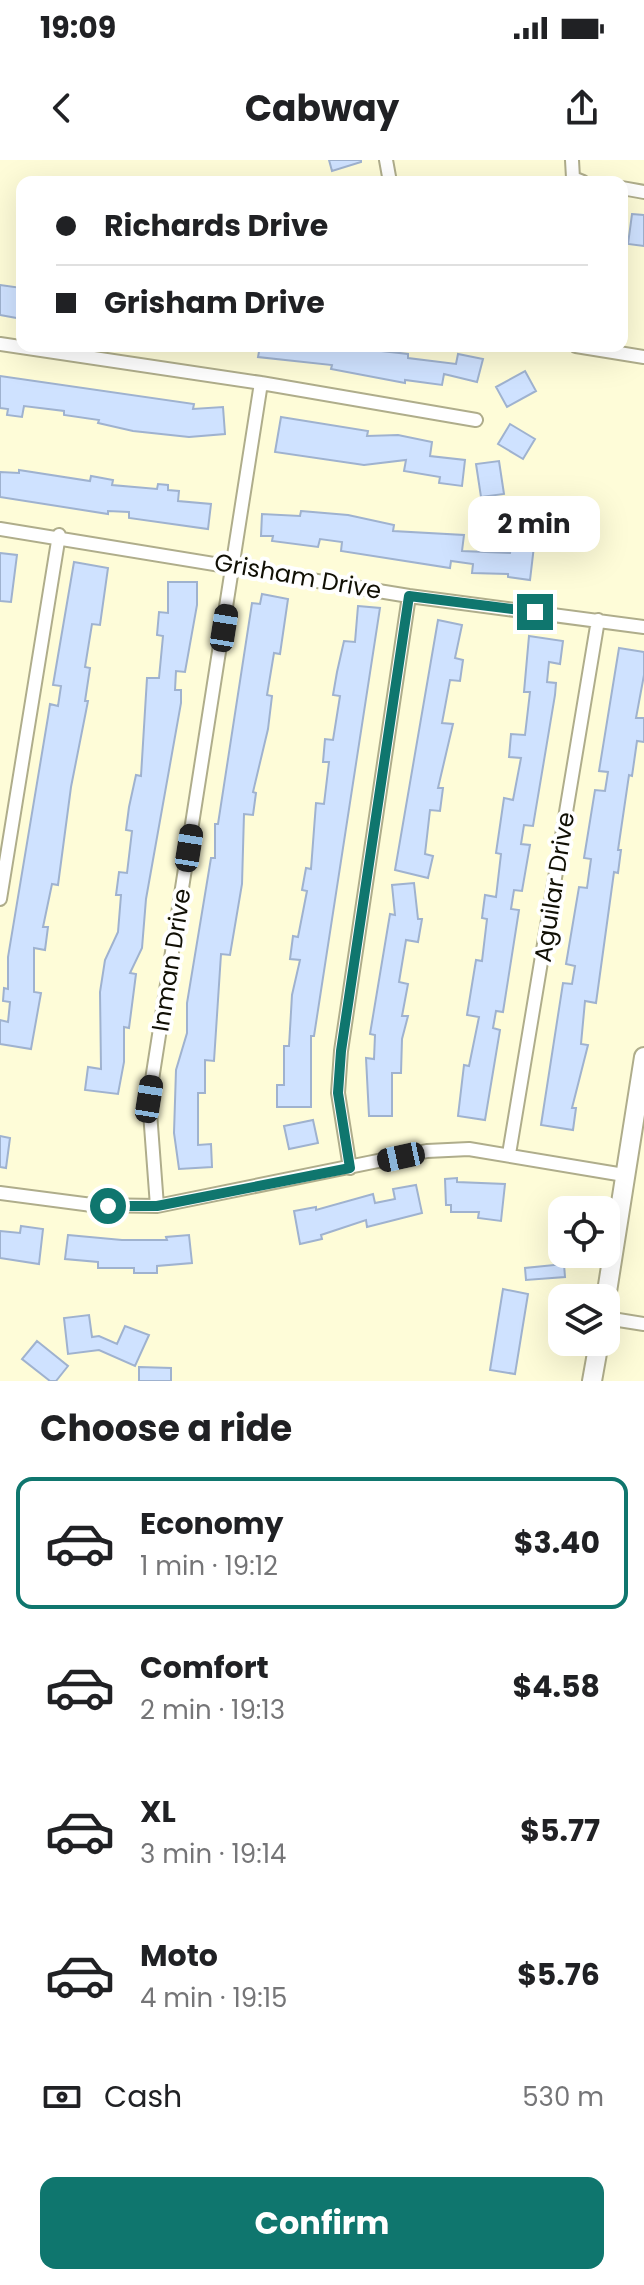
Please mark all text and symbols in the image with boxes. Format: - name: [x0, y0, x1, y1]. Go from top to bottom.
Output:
- text: 19:09: [40, 6, 116, 49]
- text: Cabway: [245, 83, 399, 134]
- icon: back: [40, 86, 84, 130]
- icon: share: [560, 86, 604, 130]
- text: Richards Drive: [104, 204, 328, 247]
- text: Grisham Drive: [104, 281, 325, 324]
- callout: 2 min: [469, 496, 601, 552]
- text: 2 min: [497, 506, 571, 542]
- street label: Grisham Drive: [212, 545, 384, 607]
- route end: [517, 594, 553, 630]
- car: [208, 602, 240, 654]
- street label: Aguilar Drive: [526, 810, 582, 964]
- car: [173, 822, 205, 874]
- street label: Inman Drive: [143, 886, 199, 1034]
- car: [133, 1073, 165, 1125]
- car: [375, 1140, 427, 1174]
- route start: [90, 1188, 126, 1224]
- map controls: [548, 1196, 620, 1356]
- button: locate: [548, 1196, 620, 1268]
- button: layers: [548, 1284, 620, 1356]
- text: Choose a ride: [40, 1403, 292, 1454]
- text: Economy: [140, 1502, 284, 1545]
- icon: car: [44, 1507, 116, 1579]
- text: $3.40: [514, 1521, 600, 1564]
- text: 1 min · 19:12: [140, 1548, 278, 1584]
- text: Comfort: [140, 1646, 269, 1689]
- icon: car: [44, 1651, 116, 1723]
- text: $4.58: [513, 1665, 600, 1708]
- text: 2 min · 19:13: [140, 1692, 285, 1728]
- text: XL: [140, 1790, 176, 1833]
- icon: car: [44, 1795, 116, 1867]
- text: $5.77: [520, 1809, 600, 1852]
- text: 3 min · 19:14: [140, 1836, 286, 1872]
- text: Moto: [140, 1934, 218, 1977]
- icon: car: [44, 1939, 116, 2011]
- text: $5.76: [517, 1953, 600, 1996]
- text: 4 min · 19:15: [140, 1980, 287, 2016]
- icon: cash: [40, 2075, 84, 2119]
- text: Cash: [104, 2075, 182, 2118]
- text: 530 m: [522, 2079, 604, 2115]
- button: Confirm: [40, 2177, 604, 2269]

